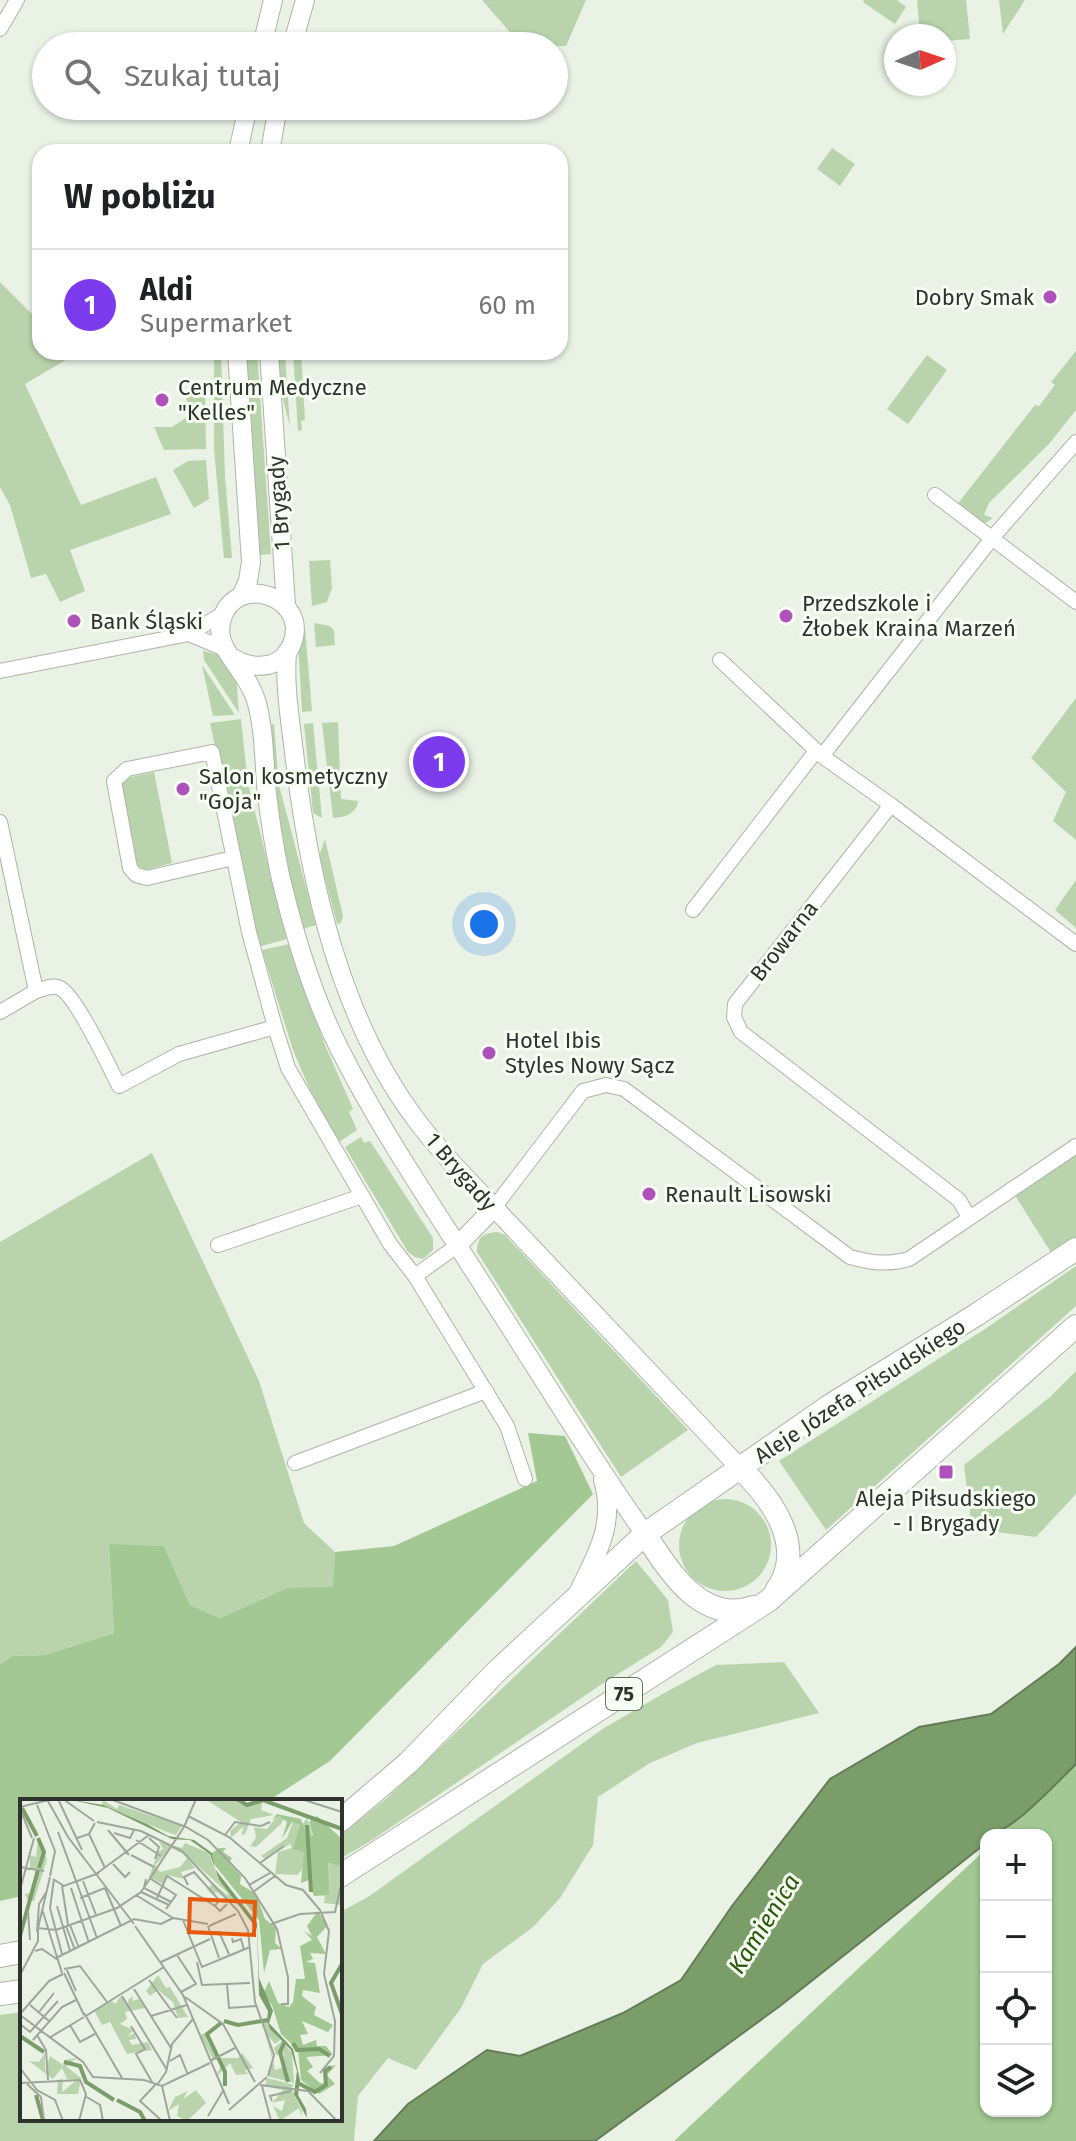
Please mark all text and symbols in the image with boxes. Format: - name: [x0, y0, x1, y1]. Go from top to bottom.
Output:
- north arrow: [884, 24, 956, 96]
- search box: [32, 32, 568, 120]
- icon: search: [60, 54, 104, 98]
- text: Szukaj tutaj: [124, 58, 281, 94]
- text: W pobliżu: [64, 176, 216, 217]
- text: Aldi: [140, 272, 193, 308]
- place label: Dobry Smak: [915, 284, 1035, 311]
- marker: Dobry Smak: [1041, 288, 1059, 306]
- text: 1: [84, 290, 96, 321]
- text: 60 m: [478, 290, 536, 321]
- text: Supermarket: [140, 308, 292, 339]
- place label: Centrum Medyczne "Kelles": [178, 374, 367, 426]
- marker: Centrum Medyczne "Kelles": [153, 391, 171, 409]
- street label: 1 Brygady: [262, 455, 296, 551]
- place label: Przedszkole i Żłobek Kraina Marzeń: [802, 590, 1016, 642]
- marker: Przedszkole i Żłobek Kraina Marzeń: [777, 607, 795, 625]
- place label: Bank Śląski: [90, 608, 203, 635]
- marker: Bank Śląski: [65, 612, 83, 630]
- pin: 1: [413, 732, 465, 792]
- place label: Salon kosmetyczny "Goja": [199, 763, 388, 815]
- marker: Salon kosmetyczny "Goja": [174, 780, 192, 798]
- street label: Browarna: [744, 895, 824, 987]
- your location: [464, 904, 504, 944]
- place label: Hotel Ibis Styles Nowy Sącz: [505, 1027, 674, 1079]
- marker: Hotel Ibis Styles Nowy Sącz: [480, 1044, 498, 1062]
- street label: 1 Brygady: [420, 1127, 502, 1217]
- place label: Renault Lisowski: [665, 1181, 832, 1208]
- marker: Renault Lisowski: [640, 1185, 658, 1203]
- street label: Aleje Józefa Piłsudskiego: [749, 1313, 971, 1469]
- marker: Aleja Piłsudskiego - I Brygady: [937, 1463, 955, 1481]
- place label: Aleja Piłsudskiego - I Brygady: [856, 1485, 1036, 1537]
- road number: 75: [606, 1678, 642, 1710]
- inset map: [20, 1799, 342, 2121]
- map controls: [980, 1829, 1052, 2117]
- button: +: [980, 1829, 1052, 1901]
- water label: Kamienica: [722, 1869, 806, 1979]
- button: −: [980, 1901, 1052, 1973]
- button: locate: [980, 1973, 1052, 2045]
- button: layers: [980, 2045, 1052, 2117]

